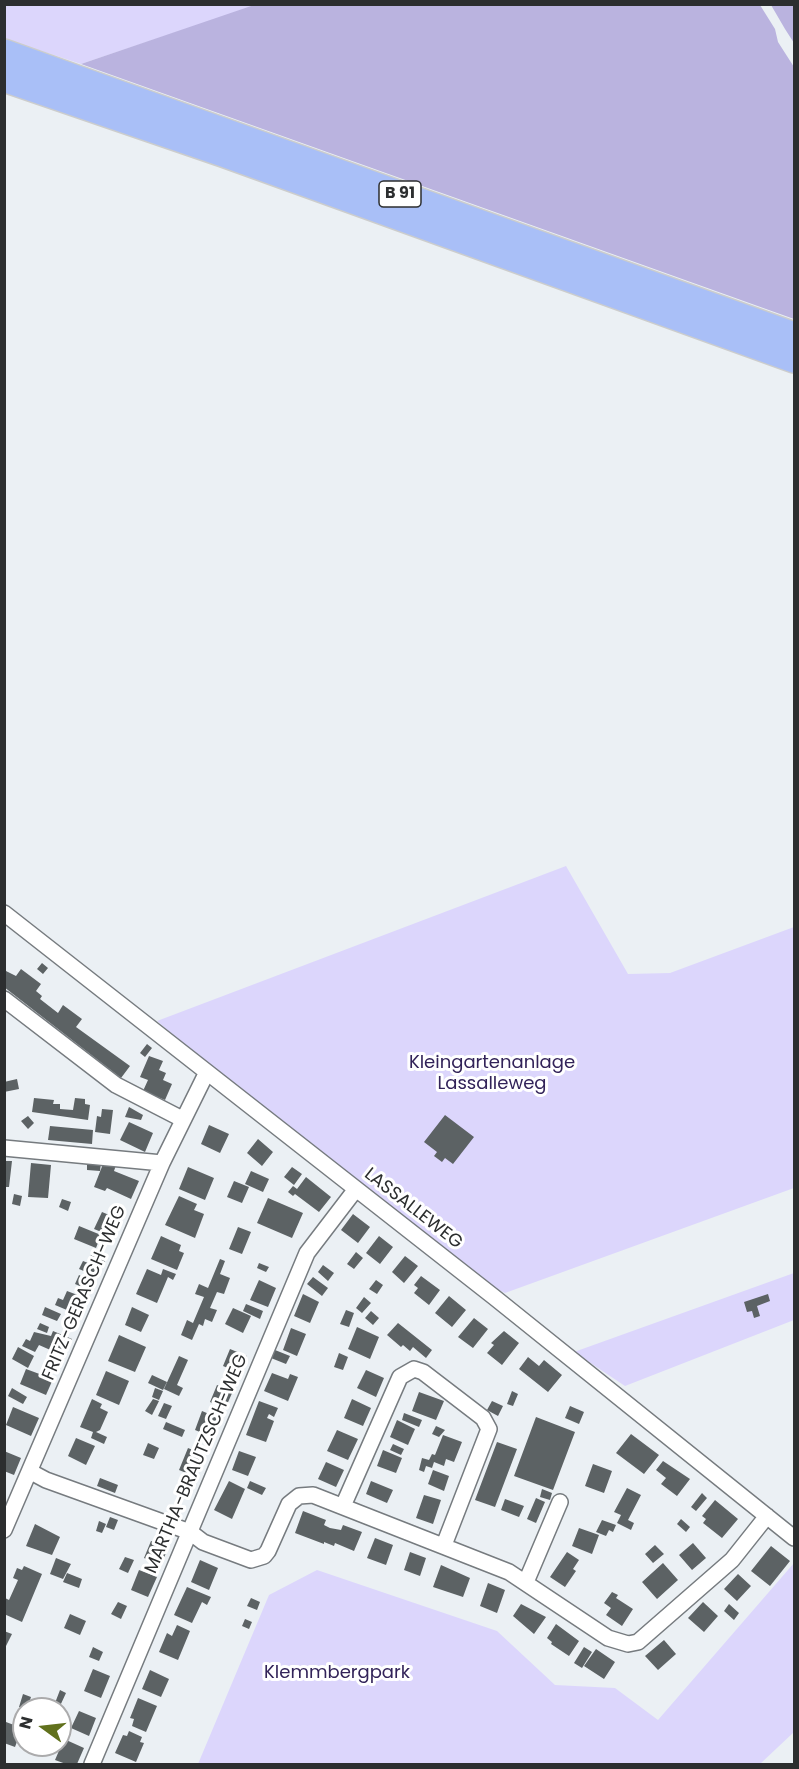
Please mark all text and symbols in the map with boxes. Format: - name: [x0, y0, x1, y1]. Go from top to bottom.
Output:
- road number: B 91: [379, 181, 421, 207]
- park label: Kleingartenanlage Lassalleweg: [409, 1052, 575, 1094]
- street label: LASSALLEWEG: [360, 1164, 466, 1254]
- street label: FRITZ-GERASCH-WEG: [38, 1202, 132, 1384]
- street label: MARTHA-BRAUTZSCH-WEG: [141, 1351, 253, 1577]
- park label: Klemmbergpark: [264, 1662, 410, 1684]
- north arrow: [12, 1697, 72, 1757]
- text: N: [13, 1714, 39, 1732]

